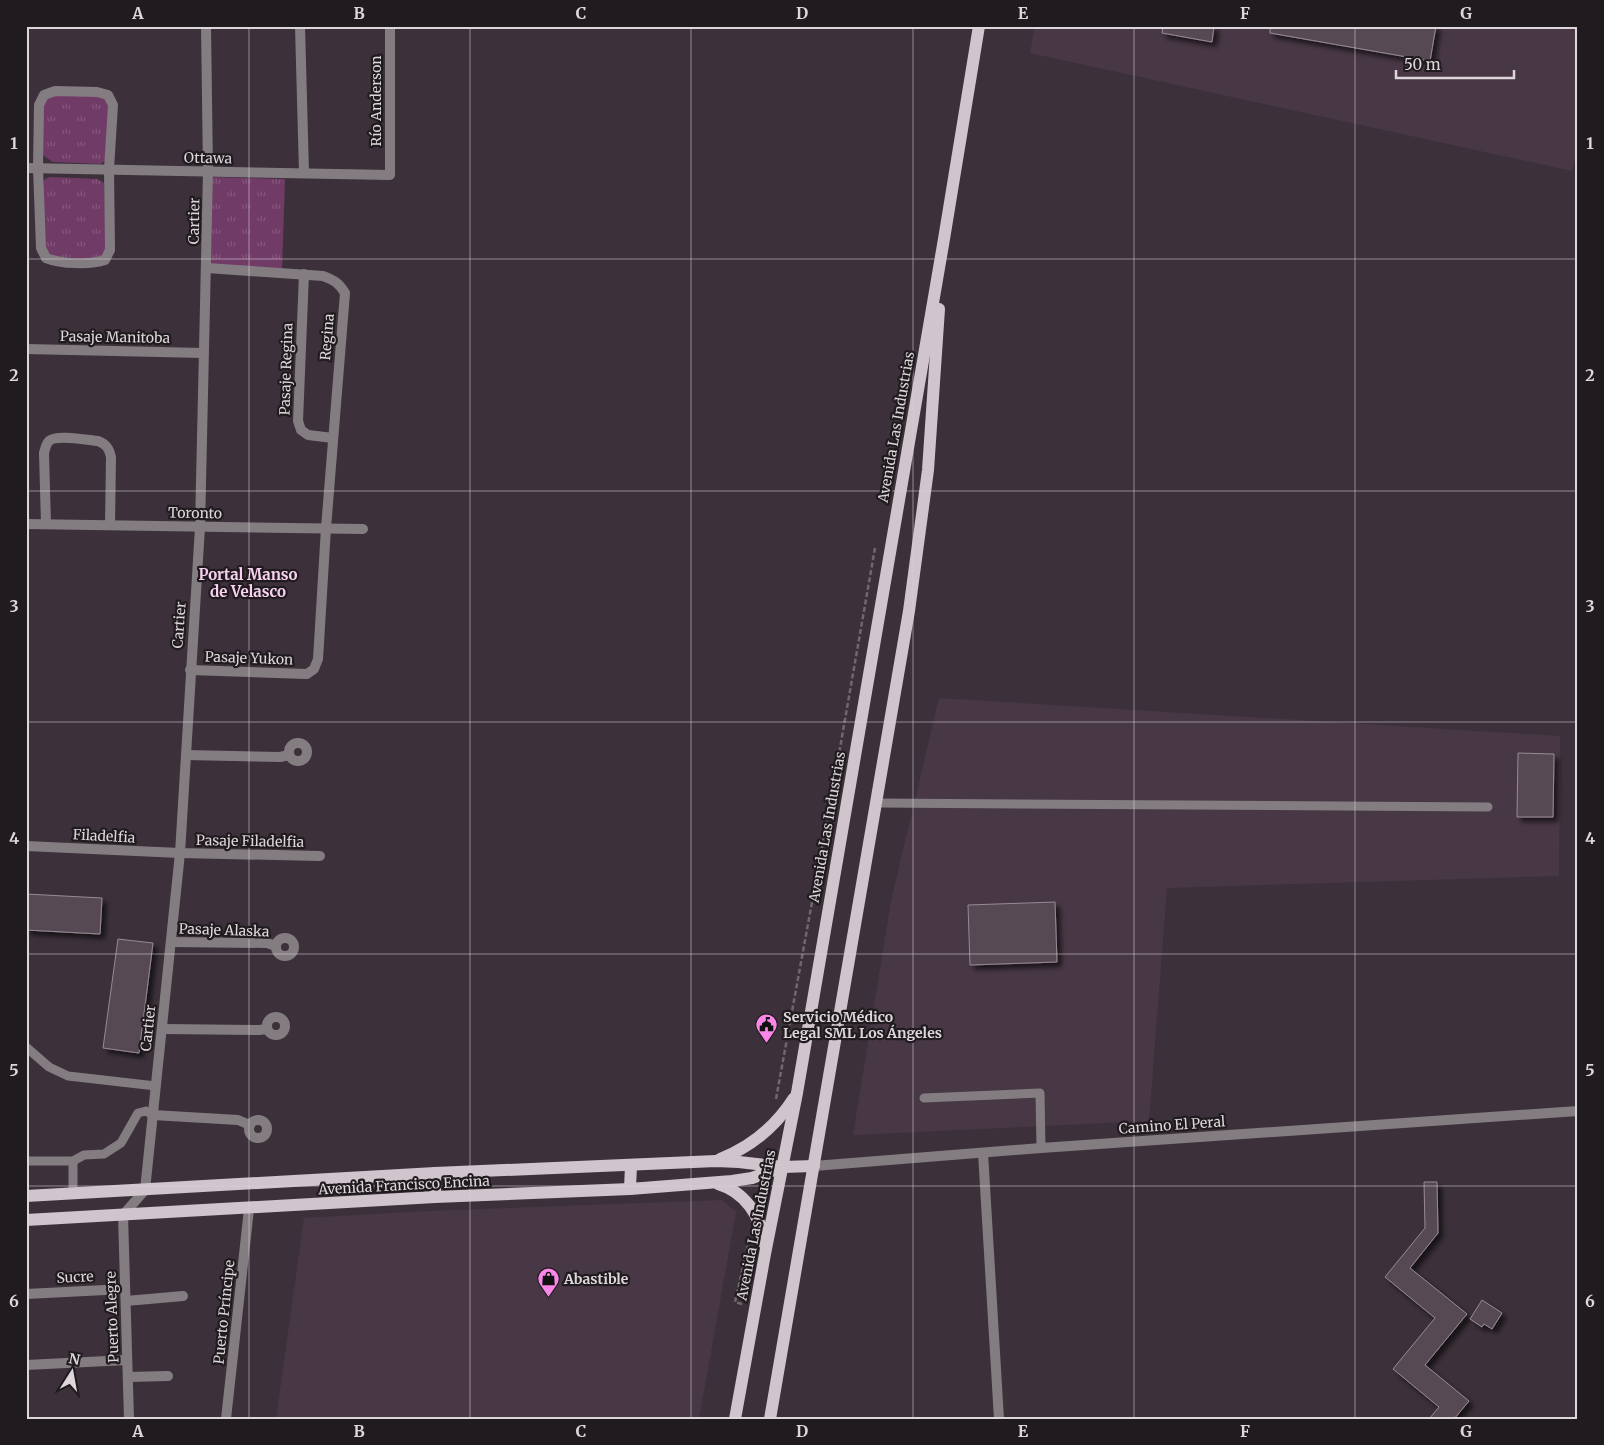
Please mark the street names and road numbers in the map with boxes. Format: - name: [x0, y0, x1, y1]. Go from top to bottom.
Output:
- street label: Río Anderson: [367, 55, 385, 147]
- street label: Ottawa: [184, 149, 233, 167]
- street label: Cartier: [185, 197, 203, 245]
- street label: Regina: [316, 312, 338, 361]
- street label: Pasaje Regina: [275, 322, 297, 416]
- street label: Pasaje Manitoba: [60, 327, 171, 347]
- street label: Avenida Las Industrias: [874, 350, 918, 505]
- street label: Toronto: [168, 504, 222, 522]
- street label: Cartier: [168, 601, 190, 649]
- street label: Pasaje Yukon: [204, 647, 294, 669]
- street label: Avenida Las Industrias: [805, 750, 849, 905]
- street label: Filadelfia: [72, 825, 136, 847]
- street label: Pasaje Filadelfia: [196, 831, 305, 851]
- street label: Pasaje Alaska: [178, 919, 270, 941]
- street label: Cartier: [137, 1004, 159, 1052]
- street label: Camino El Peral: [1118, 1112, 1227, 1138]
- street label: Avenida Las Industrias: [732, 1148, 779, 1303]
- street label: Avenida Francisco Encina: [317, 1171, 491, 1199]
- street label: Puerto Príncipe: [210, 1259, 238, 1365]
- street label: Sucre: [56, 1267, 94, 1287]
- street label: Puerto Alegre: [101, 1271, 123, 1363]

